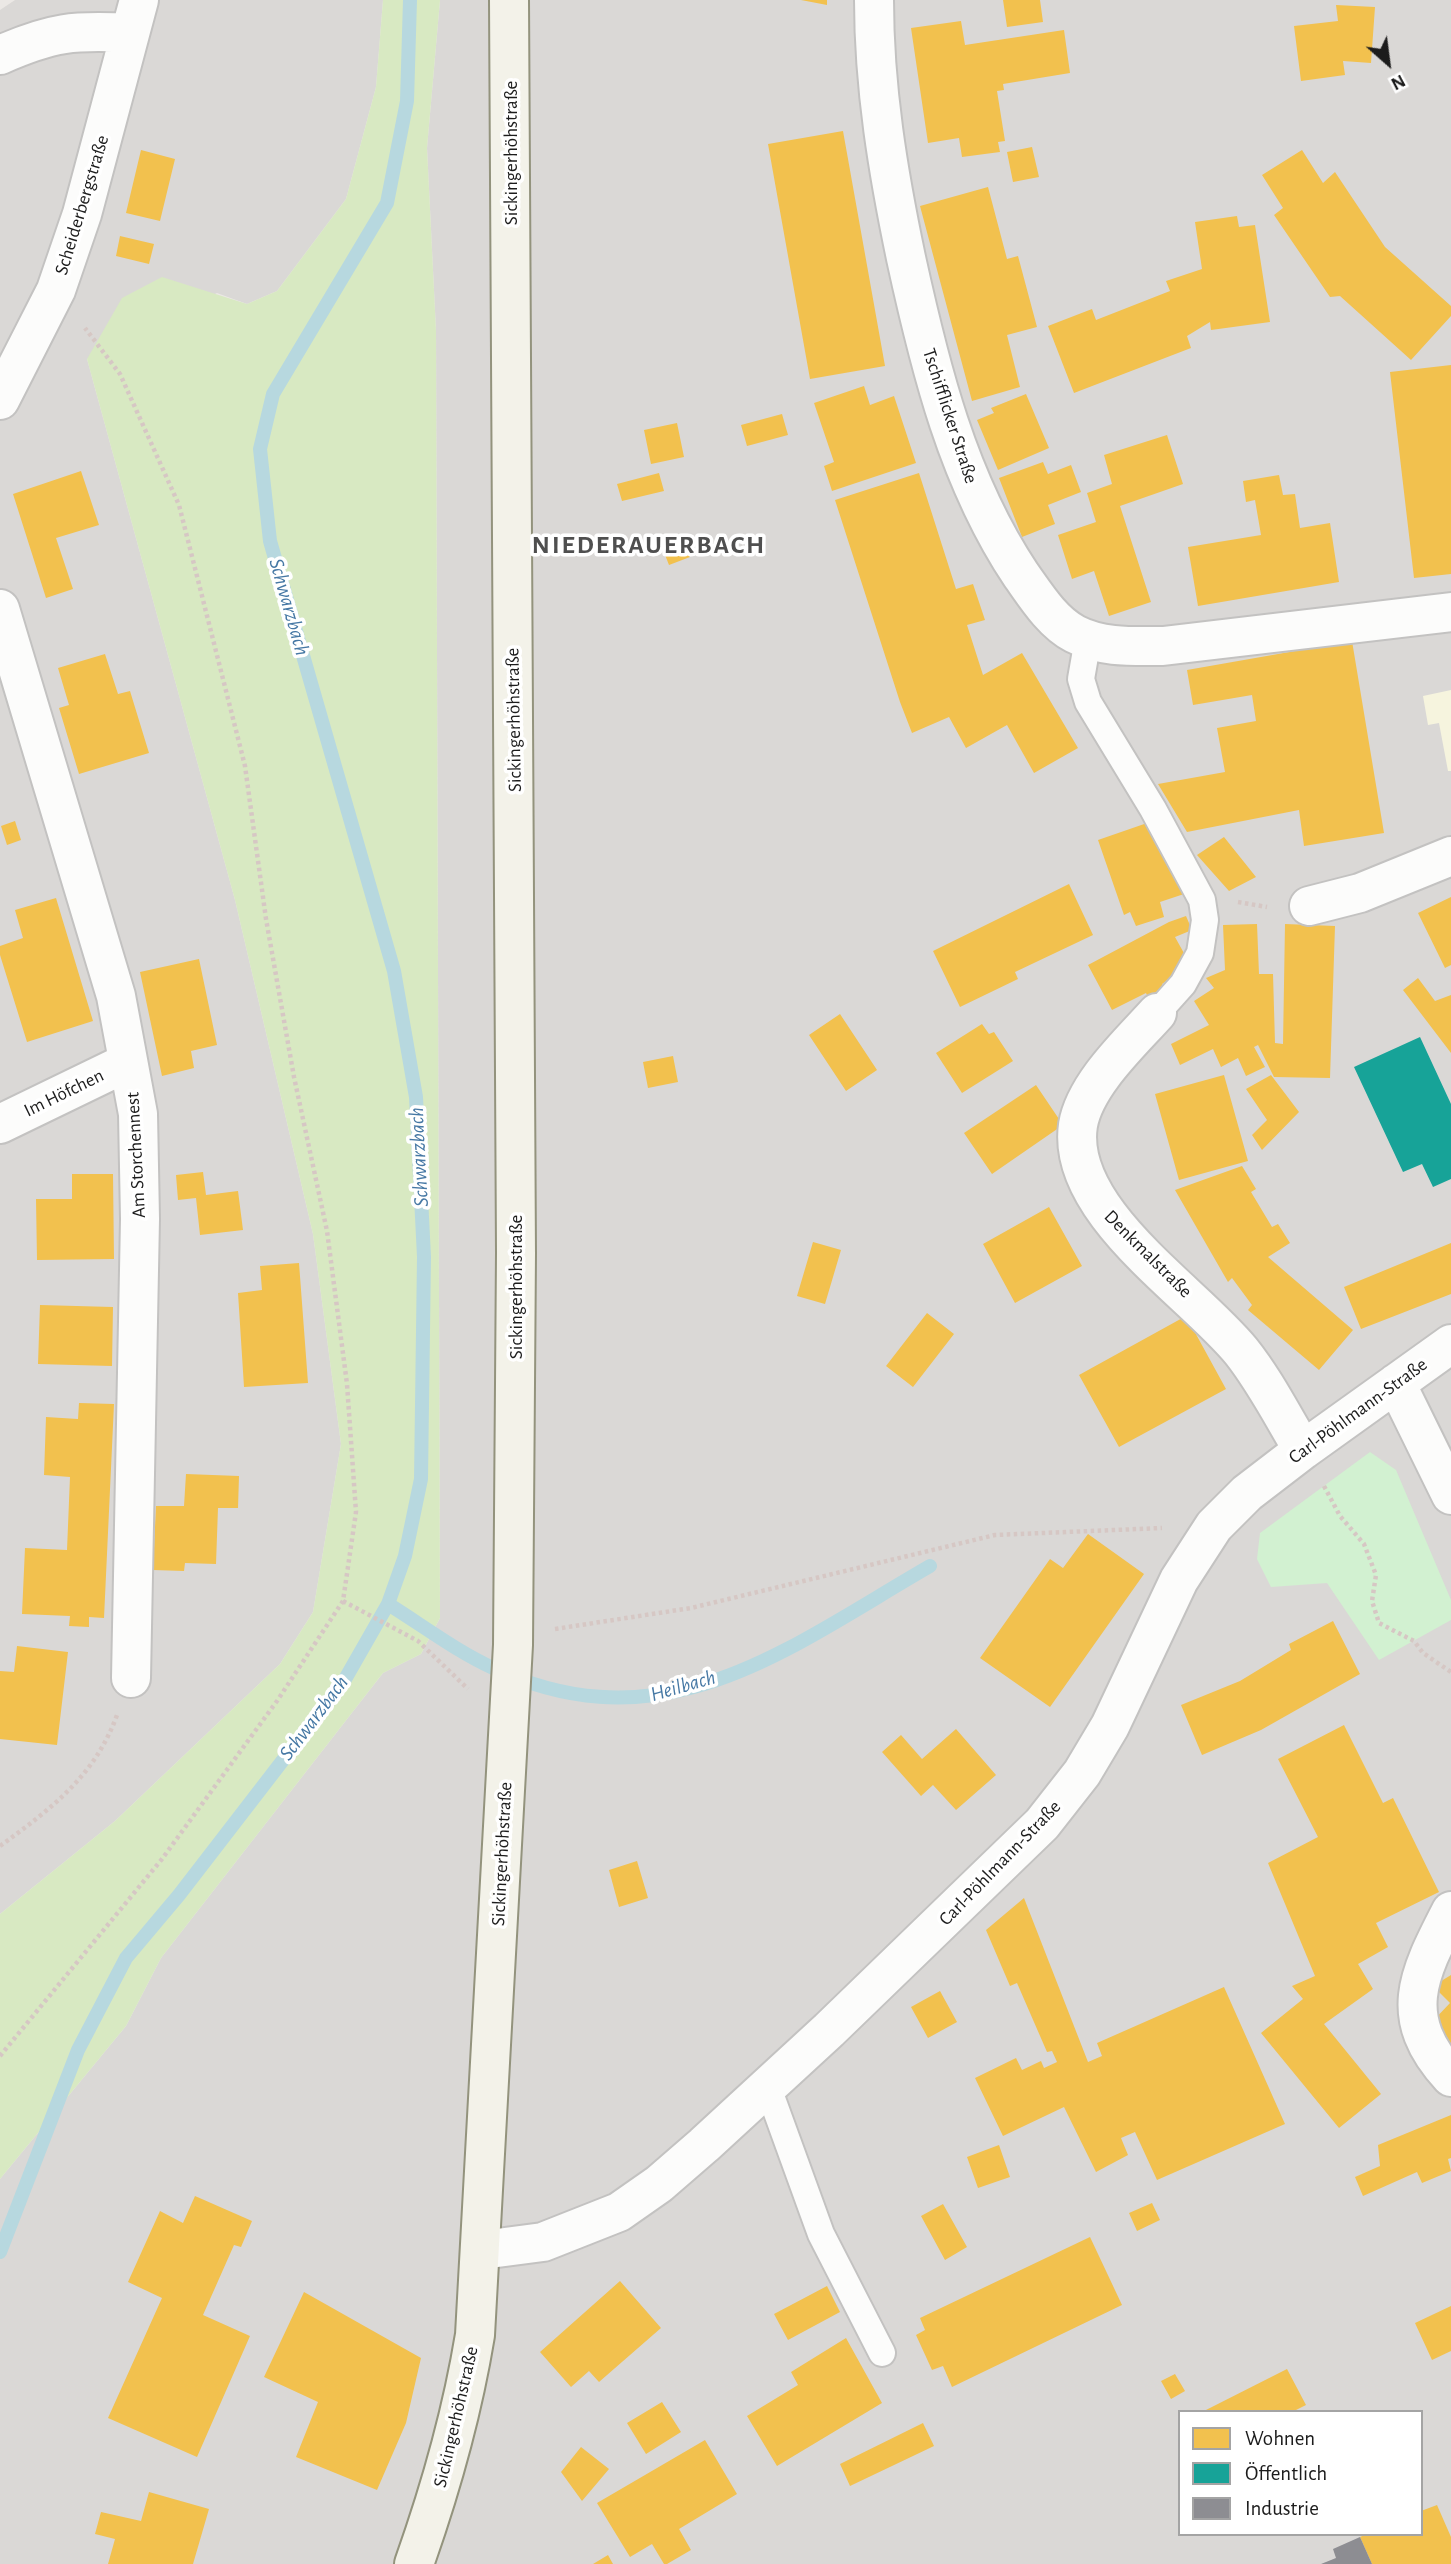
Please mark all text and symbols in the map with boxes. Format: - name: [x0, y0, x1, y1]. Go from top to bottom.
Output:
- north arrow: [1353, 28, 1423, 98]
- text: N: [1388, 70, 1408, 93]
- street label: Sickingerhöhstraße: [500, 81, 522, 225]
- street label: Scheiderbergstraße: [50, 132, 114, 278]
- street label: Tschifflicker Straße: [917, 346, 983, 486]
- district label: NIEDERAUERBACH: [534, 529, 764, 561]
- water label: Schwarzbach: [263, 556, 315, 658]
- street label: Sickingerhöhstraße: [501, 648, 527, 792]
- street label: Im Höfchen: [20, 1064, 108, 1122]
- street label: Am Storchennest: [121, 1091, 151, 1219]
- water label: Schwarzbach: [404, 1107, 434, 1207]
- street label: Denkmalstraße: [1099, 1205, 1197, 1303]
- street label: Sickingerhöhstraße: [505, 1215, 527, 1359]
- street label: Carl-Pöhlmann-Straße: [1284, 1353, 1432, 1469]
- water label: Heilbach: [648, 1665, 718, 1707]
- water label: Schwarzbach: [274, 1671, 354, 1765]
- street label: Sickingerhöhstraße: [487, 1781, 517, 1927]
- street label: Carl-Pöhlmann-Straße: [934, 1796, 1066, 1930]
- street label: Sickingerhöhstraße: [429, 2344, 483, 2490]
- legend: [1178, 2410, 1423, 2536]
- text: Wohnen: [1245, 2428, 1315, 2449]
- text: Öffentlich: [1245, 2463, 1327, 2484]
- text: Industrie: [1245, 2498, 1319, 2519]

